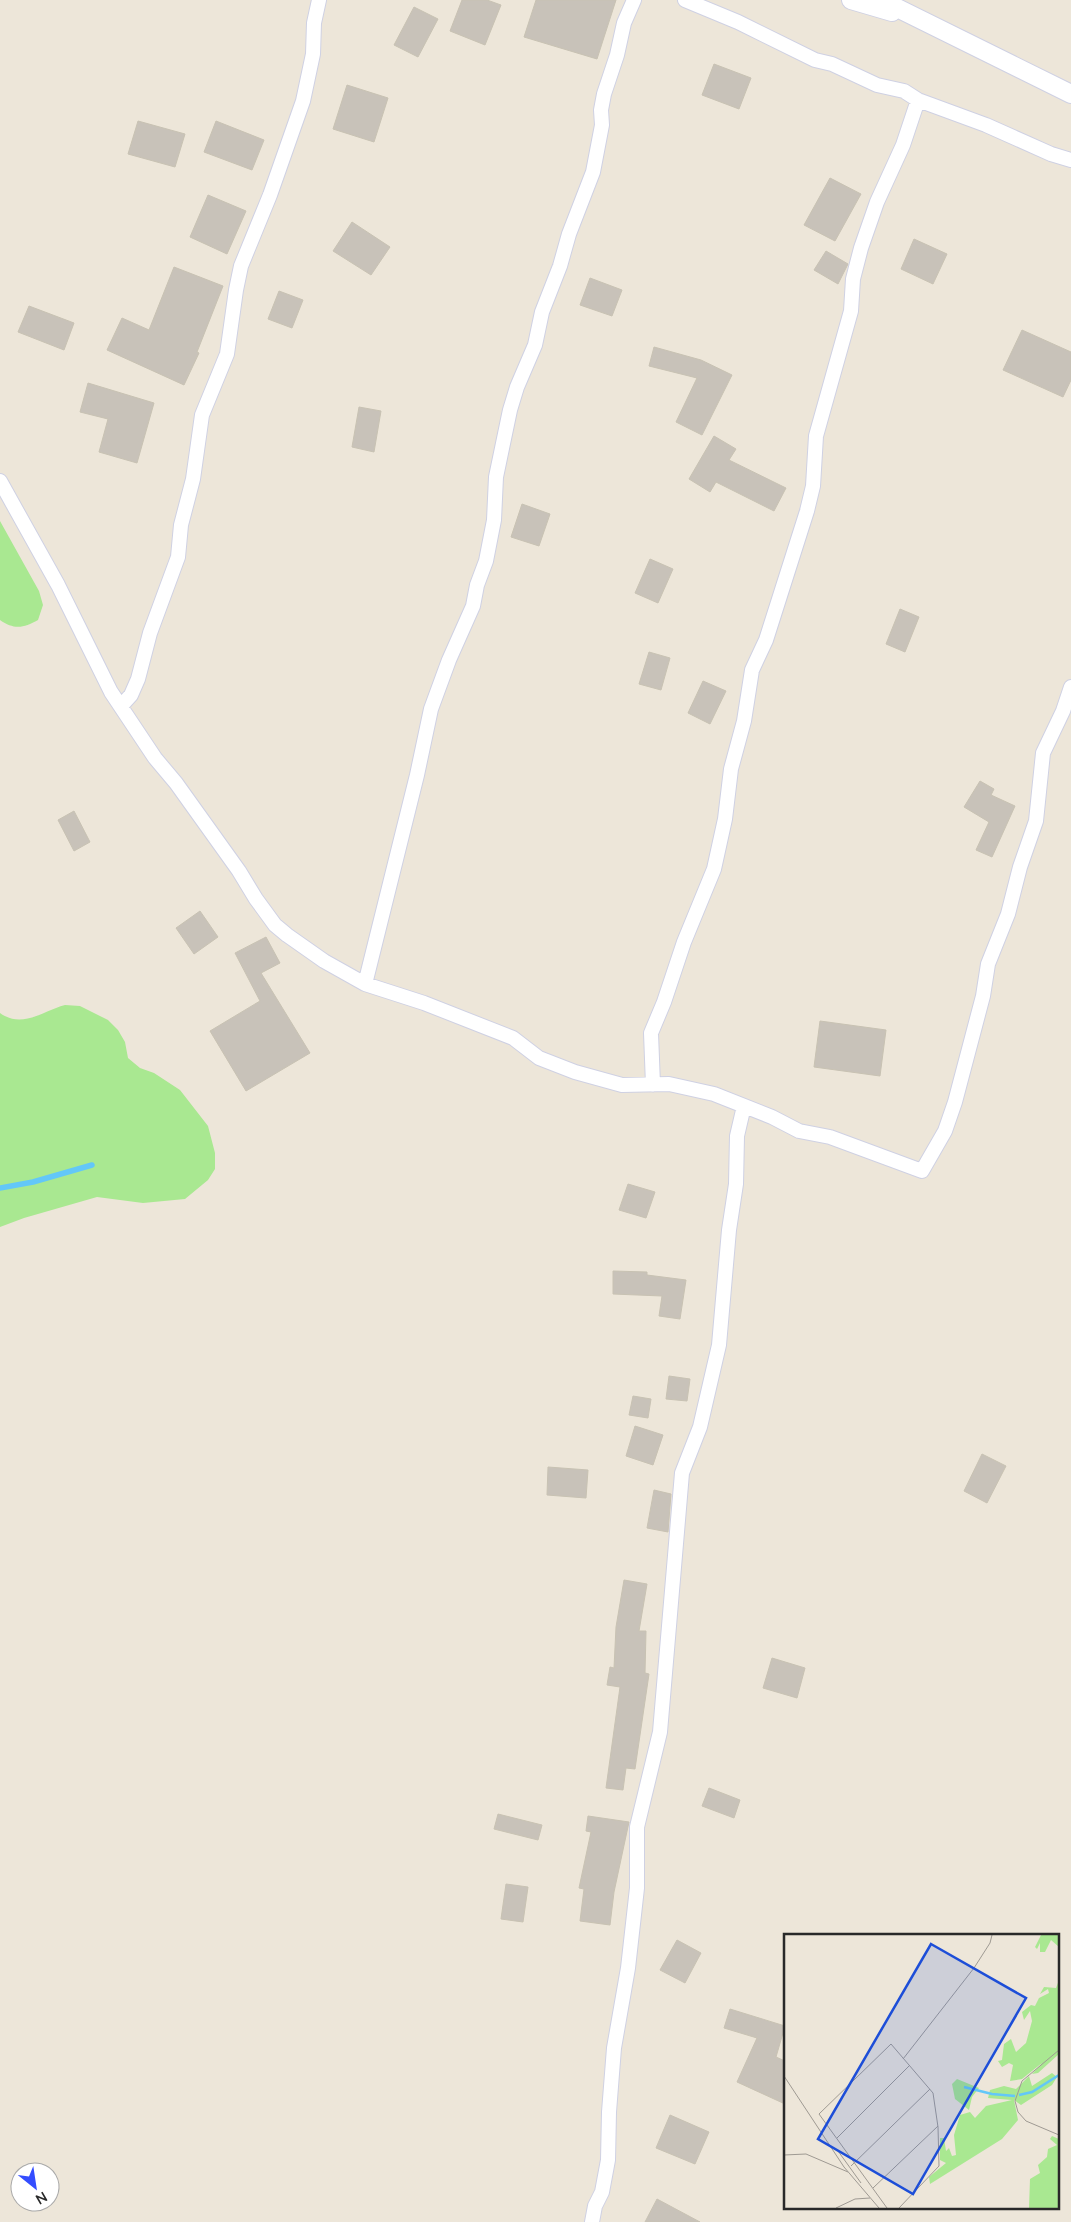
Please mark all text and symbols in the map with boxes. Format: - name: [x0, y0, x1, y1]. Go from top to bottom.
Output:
- inset map: [784, 1934, 1058, 2210]
- north arrow: [10, 2162, 60, 2212]
- text: N: [32, 2187, 51, 2209]

